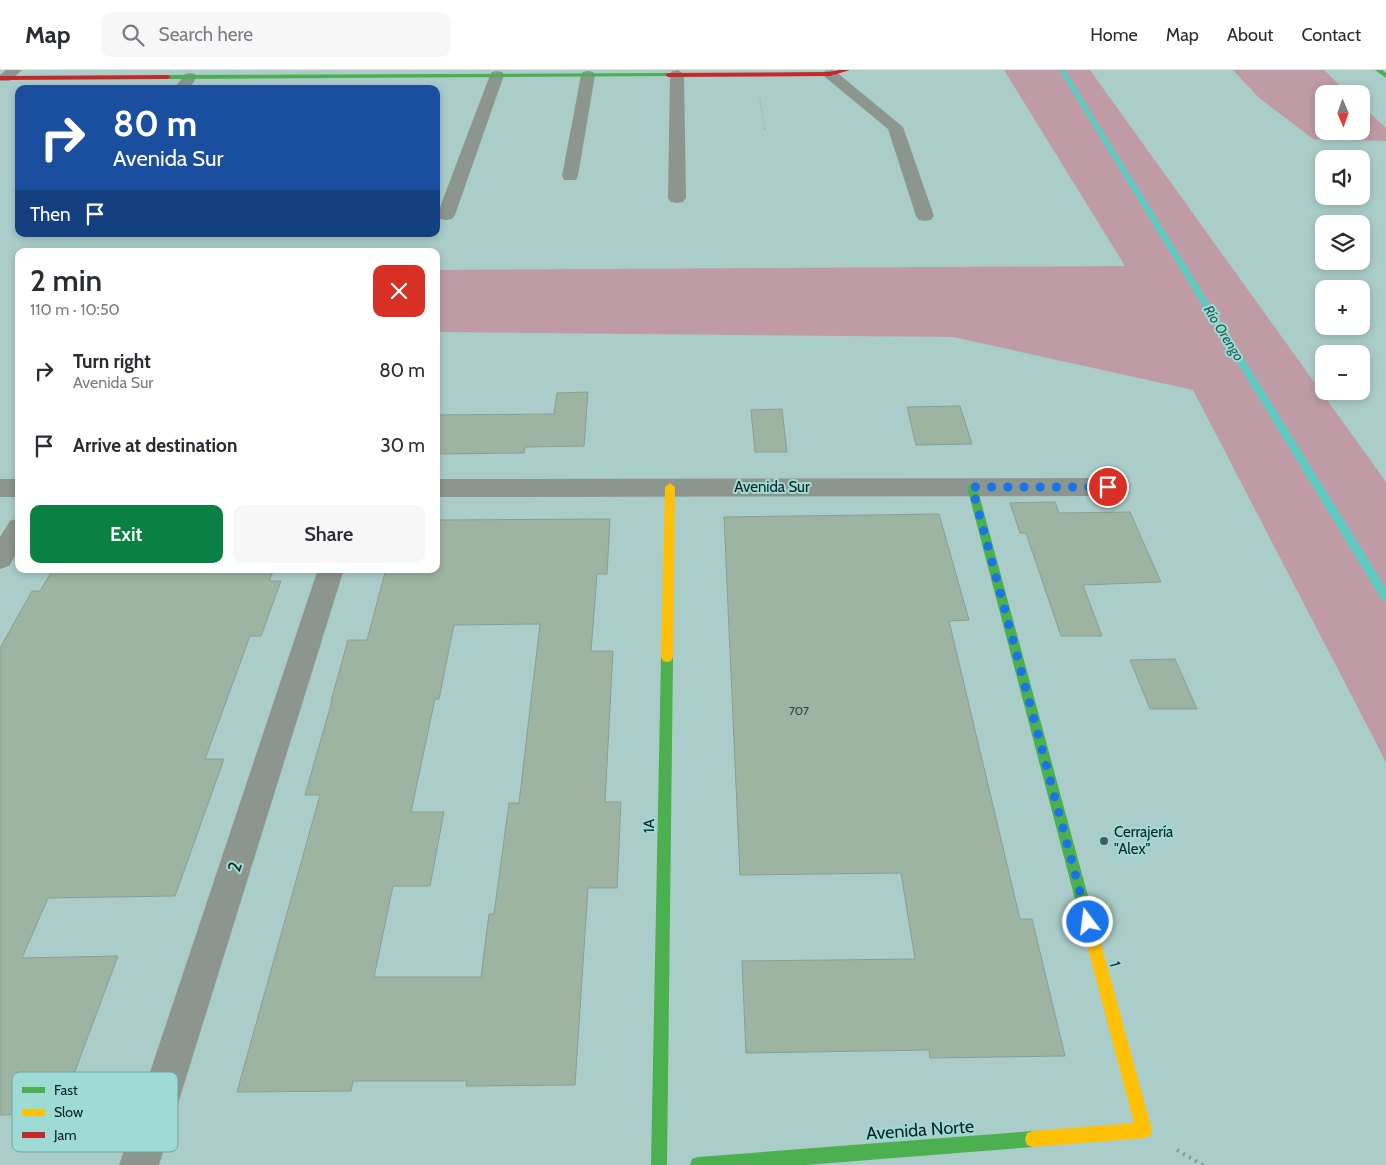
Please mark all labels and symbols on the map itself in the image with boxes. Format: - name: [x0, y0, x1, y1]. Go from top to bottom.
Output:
- north arrow: [1315, 85, 1370, 140]
- water label: Río Orengo: [1200, 302, 1248, 364]
- pin: [1087, 466, 1129, 508]
- street label: Avenida Sur: [734, 478, 810, 496]
- house number: 707: [789, 703, 809, 718]
- street label: 1A: [640, 818, 658, 833]
- place label: Cerrajería "Alex": [1114, 823, 1174, 858]
- marker: Cerrajería "Alex": [1098, 835, 1110, 847]
- street label: 2: [223, 859, 247, 875]
- position arrow: [1061, 895, 1113, 947]
- street label: 1: [1106, 959, 1124, 969]
- legend: [12, 1072, 178, 1152]
- text: Fast: [54, 1081, 78, 1099]
- text: Slow: [54, 1103, 83, 1121]
- street label: Avenida Norte: [865, 1115, 975, 1145]
- text: Jam: [53, 1126, 76, 1144]

